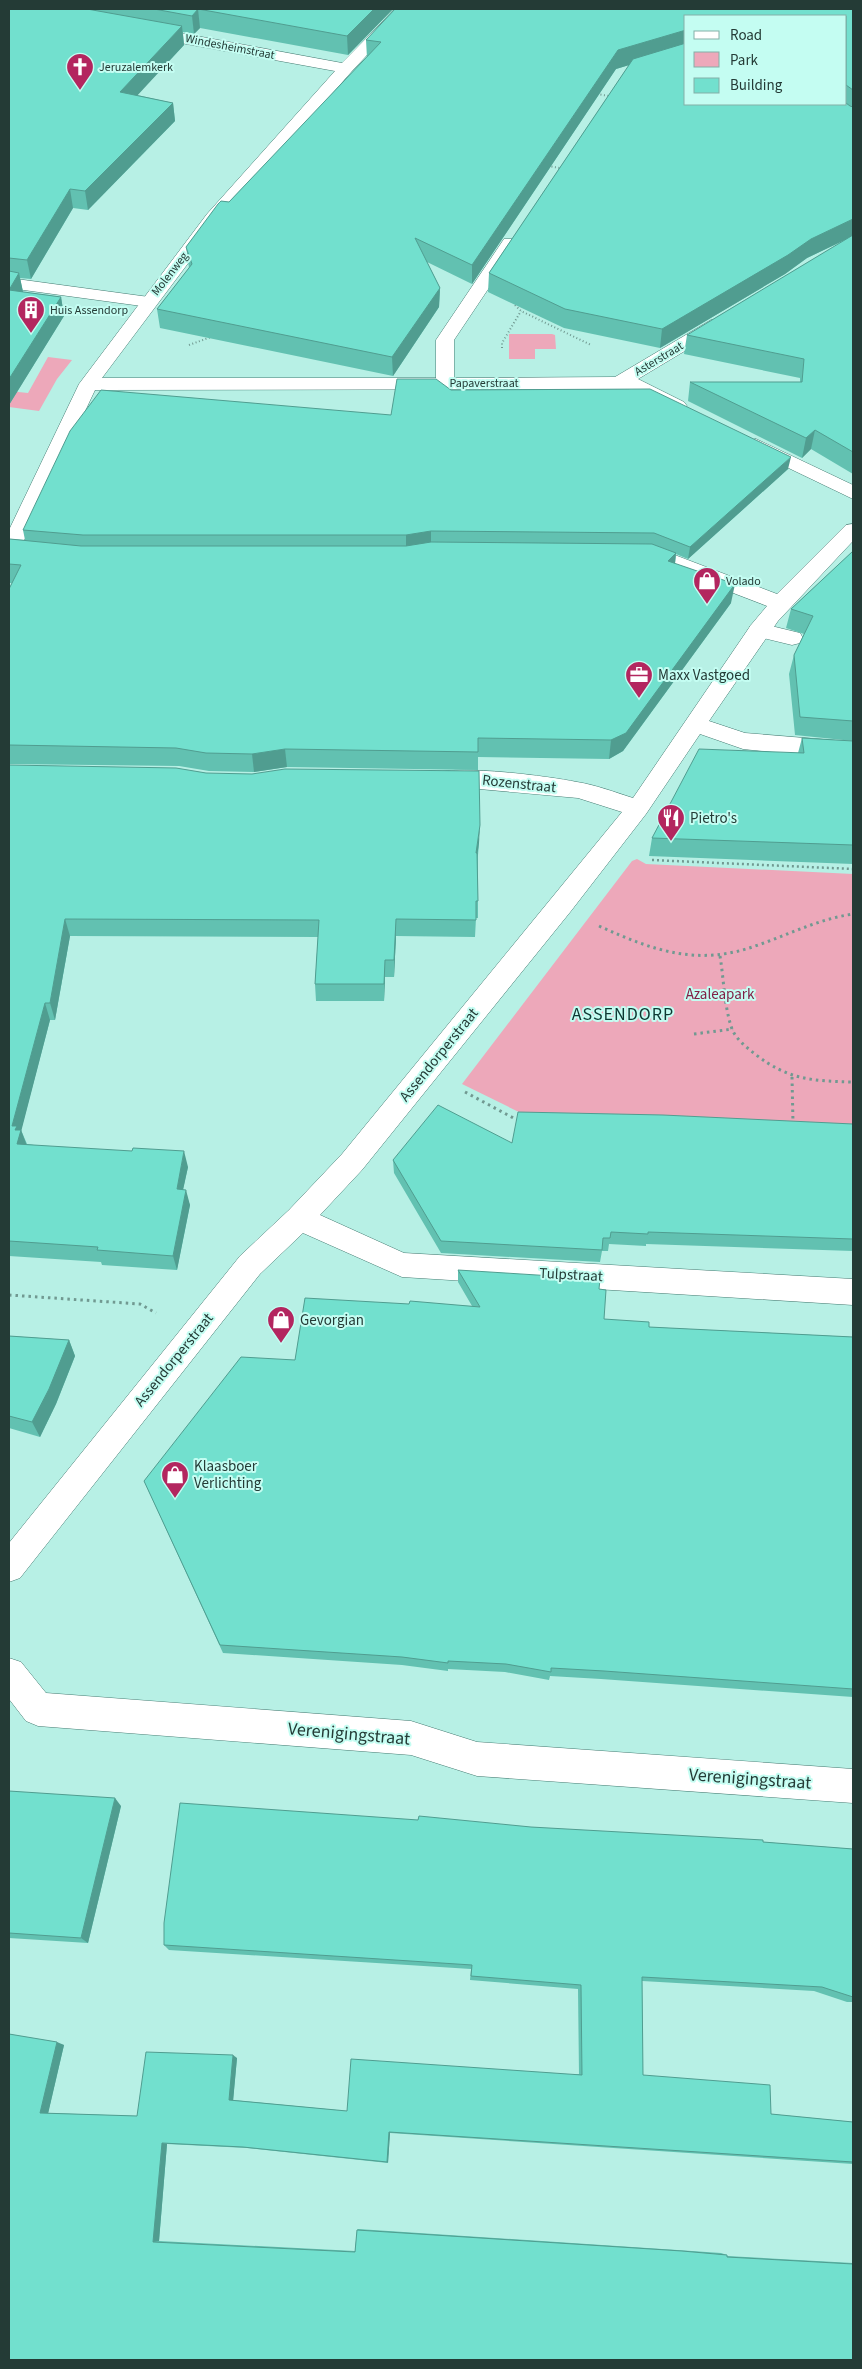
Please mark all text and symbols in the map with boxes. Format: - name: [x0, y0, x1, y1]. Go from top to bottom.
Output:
- legend: [684, 15, 847, 105]
- text: Road: [730, 25, 762, 46]
- street label: Windesheimstraat: [184, 30, 276, 64]
- text: Park: [730, 50, 759, 71]
- church icon: Jeruzalemkerk: [65, 52, 95, 91]
- place label: Jeruzalemkerk: [99, 59, 173, 76]
- text: Building: [730, 75, 783, 96]
- street label: Molenweg: [148, 249, 192, 299]
- building icon: Huis Assendorp: [16, 295, 46, 334]
- place label: Huis Assendorp: [50, 302, 128, 319]
- street label: Asterstraat: [631, 338, 687, 380]
- street label: Papaverstraat: [449, 375, 519, 392]
- shop icon: Volado: [692, 566, 722, 605]
- place label: Volado: [726, 573, 761, 590]
- office icon: Maxx Vastgoed: [624, 660, 654, 699]
- place label: Maxx Vastgoed: [658, 665, 750, 686]
- street label: Rozenstraat: [481, 770, 557, 798]
- restaurant icon: Pietro's: [656, 803, 686, 842]
- place label: Pietro's: [690, 808, 737, 829]
- park label: Azaleapark: [686, 984, 755, 1005]
- district label: ASSENDORP: [572, 1002, 674, 1027]
- street label: Assendorperstraat: [395, 1004, 483, 1106]
- street label: Tulpstraat: [539, 1263, 603, 1287]
- shop icon: Gevorgian: [266, 1305, 296, 1344]
- street label: Assendorperstraat: [130, 1309, 218, 1411]
- place label: Gevorgian: [300, 1310, 364, 1331]
- place label: Klaasboer Verlichting: [194, 1456, 262, 1494]
- shop icon: Klaasboer Verlichting: [160, 1460, 190, 1499]
- street label: Verenigingstraat: [287, 1716, 411, 1752]
- street label: Verenigingstraat: [688, 1762, 812, 1796]

